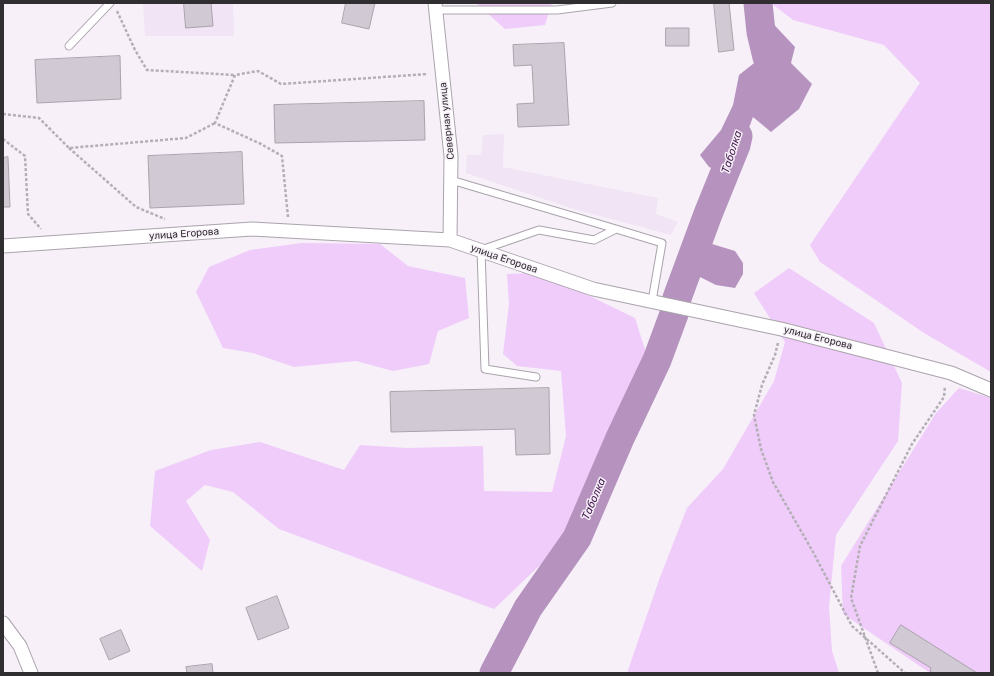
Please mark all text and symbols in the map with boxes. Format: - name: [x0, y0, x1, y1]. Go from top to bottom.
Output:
- street label: Северная улица: [437, 82, 457, 160]
- water label: Таболка: [719, 129, 745, 175]
- street label: улица Егорова: [149, 226, 219, 242]
- street label: улица Егорова: [469, 242, 539, 276]
- street label: улица Егорова: [783, 324, 853, 352]
- water label: Таболка: [579, 476, 609, 522]

